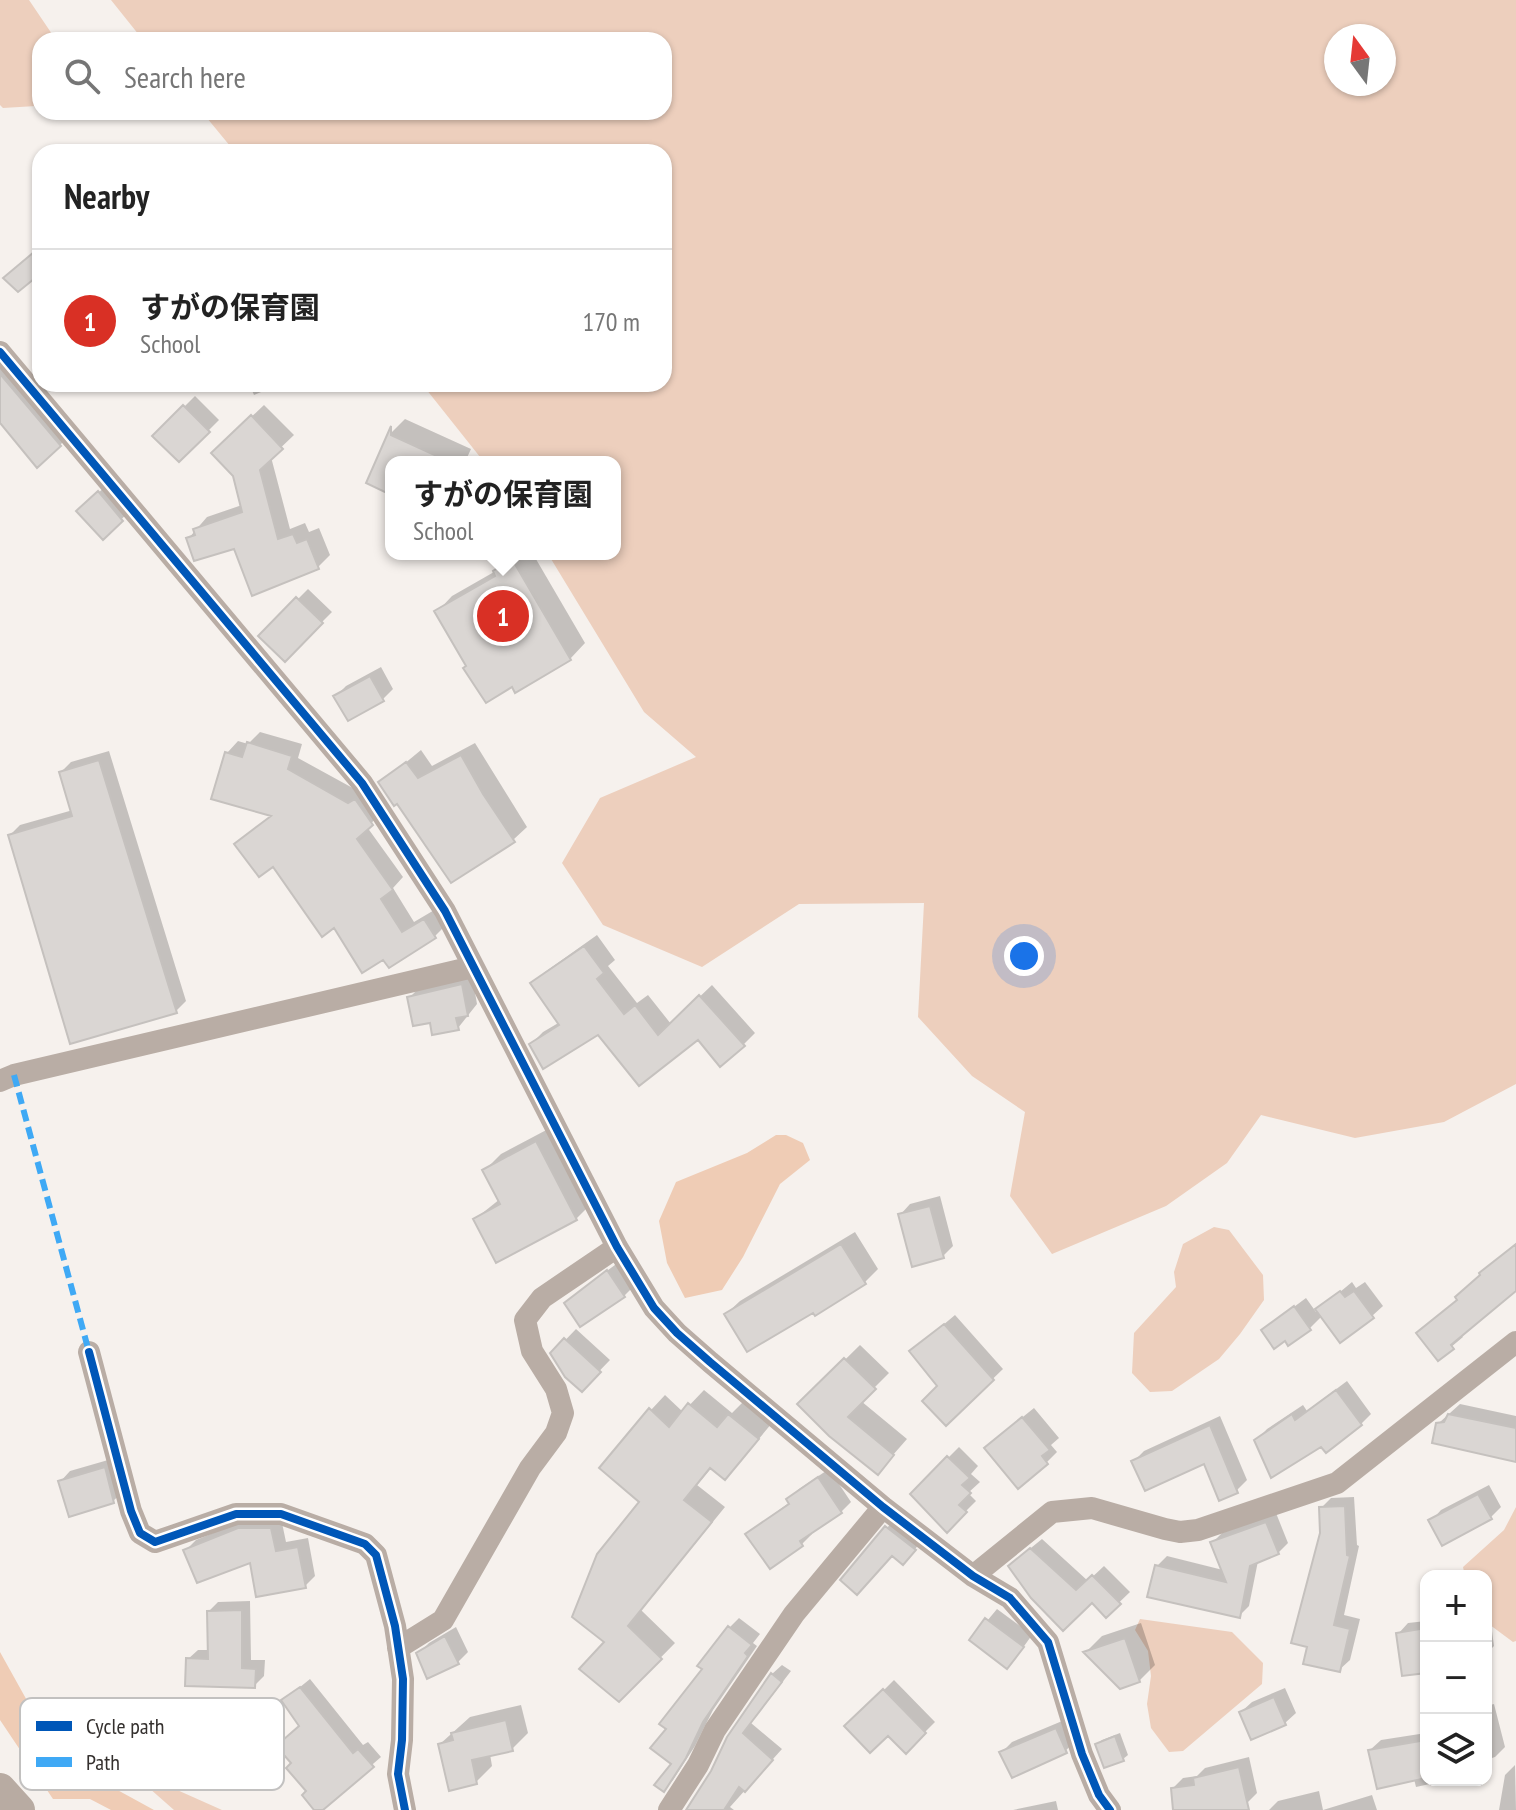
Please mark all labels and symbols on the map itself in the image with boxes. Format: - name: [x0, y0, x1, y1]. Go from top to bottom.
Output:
- north arrow: [1324, 24, 1396, 96]
- pin: 1: [477, 586, 529, 646]
- your location: [1004, 936, 1044, 976]
- legend: [20, 1698, 284, 1790]
- text: Cycle path: [86, 1712, 164, 1740]
- text: Path: [86, 1748, 120, 1776]

